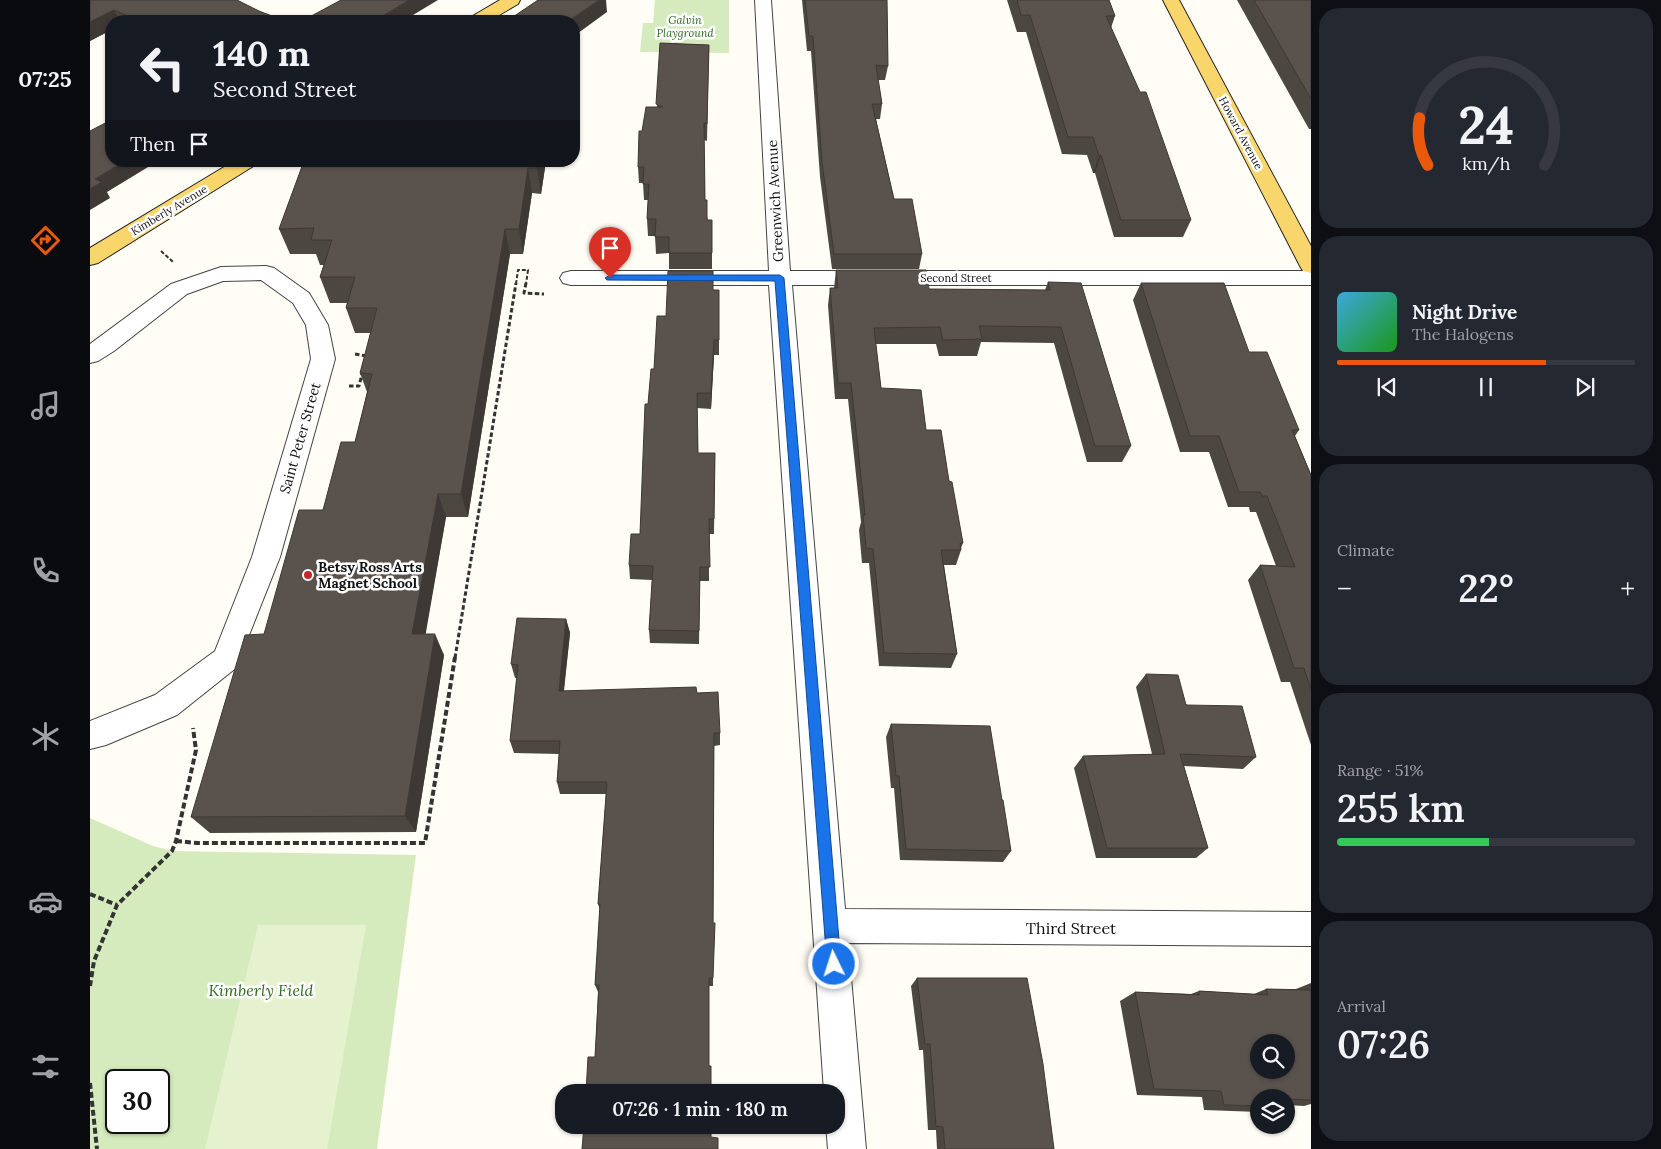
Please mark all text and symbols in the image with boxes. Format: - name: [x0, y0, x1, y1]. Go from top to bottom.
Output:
- park label: Galvin Playground: [656, 13, 714, 40]
- text: 140 m: [213, 31, 310, 76]
- icon: left: [130, 35, 195, 100]
- text: 07:25: [18, 65, 72, 93]
- text: Second Street: [213, 75, 356, 103]
- text: 24: [1458, 92, 1514, 158]
- street label: Howard Avenue: [1216, 94, 1266, 172]
- icon: arrive: [185, 130, 213, 158]
- text: Then: [130, 132, 175, 156]
- street label: Greenwich Avenue: [763, 139, 787, 262]
- text: km/h: [1462, 152, 1510, 175]
- street label: Kimberly Avenue: [128, 182, 210, 238]
- icon: directions: [28, 223, 63, 258]
- pin: [589, 227, 631, 278]
- icon: arrive: [596, 234, 624, 262]
- street label: Second Street: [920, 271, 993, 285]
- text: Night Drive: [1412, 300, 1517, 324]
- text: The Halogens: [1412, 324, 1514, 344]
- icon: previous: [1373, 373, 1401, 401]
- icon: pause: [1472, 373, 1500, 401]
- icon: next: [1571, 373, 1599, 401]
- street label: Saint Peter Street: [276, 380, 325, 496]
- icon: music: [28, 388, 63, 423]
- text: Climate: [1337, 540, 1394, 560]
- icon: phone: [28, 553, 63, 588]
- place label: Betsy Ross Arts Magnet School: [318, 558, 422, 592]
- text: 22°: [1458, 564, 1514, 612]
- marker: Betsy Ross Arts Magnet School: [302, 569, 314, 581]
- text: −: [1337, 571, 1352, 607]
- text: +: [1620, 571, 1635, 607]
- icon: climate: [28, 719, 63, 754]
- text: Range · 51%: [1337, 760, 1423, 780]
- text: 255 km: [1337, 784, 1465, 832]
- icon: car: [28, 884, 63, 919]
- street label: Third Street: [1026, 918, 1117, 938]
- position arrow: [807, 937, 859, 989]
- park label: Kimberly Field: [209, 980, 314, 1000]
- text: Arrival: [1337, 996, 1386, 1016]
- text: 07:26: [1337, 1020, 1430, 1068]
- map controls: [1250, 1034, 1295, 1134]
- button: search: [1250, 1034, 1295, 1079]
- icon: filters: [28, 1049, 63, 1084]
- speed limit sign: 30: [105, 1069, 170, 1134]
- button: layers: [1250, 1089, 1295, 1134]
- text: 07:26 · 1 min · 180 m: [612, 1097, 788, 1121]

